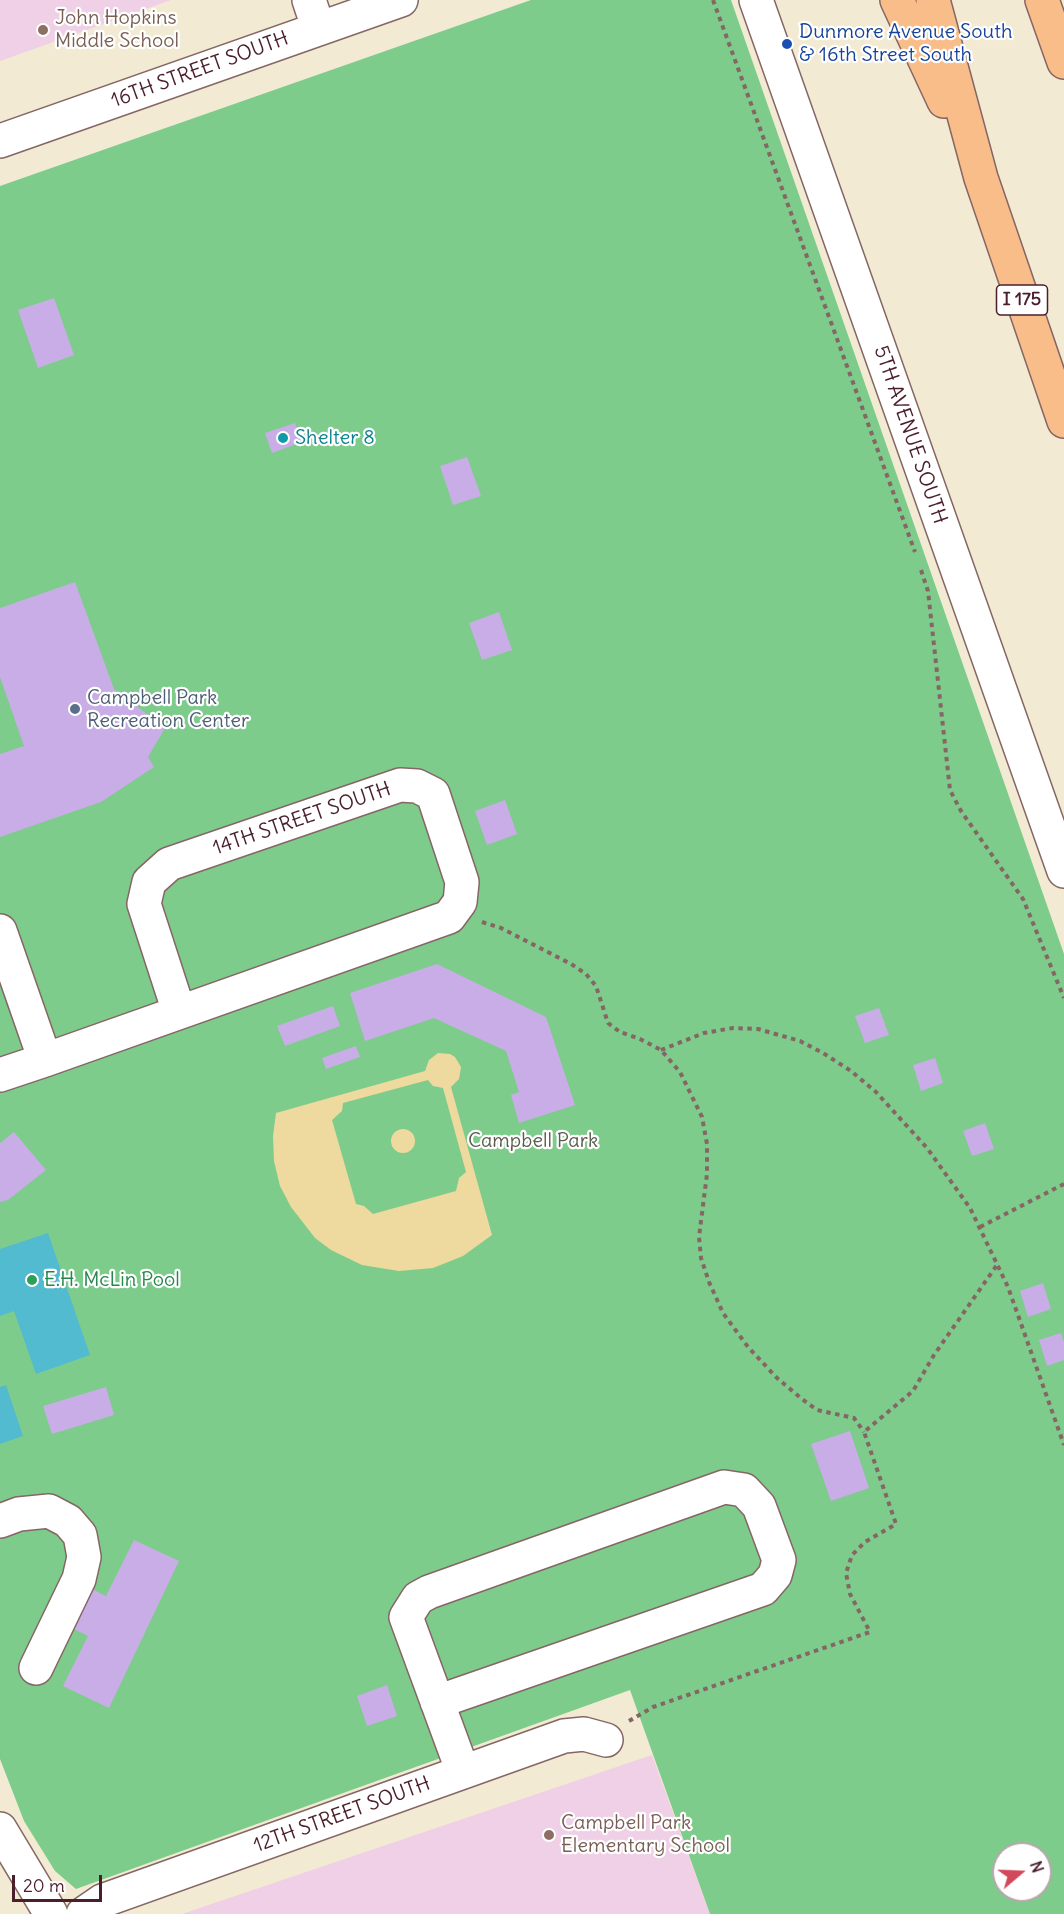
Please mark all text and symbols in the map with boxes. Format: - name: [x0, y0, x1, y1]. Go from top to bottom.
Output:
- place label: John Hopkins Middle School: [55, 6, 179, 53]
- place label: Dunmore Avenue South & 16th Street South: [799, 20, 1012, 67]
- marker: John Hopkins Middle School: [36, 23, 50, 37]
- street label: 16TH STREET SOUTH: [108, 27, 292, 113]
- marker: Dunmore Avenue South & 16th Street South: [780, 37, 794, 51]
- road number: I 175: [996, 285, 1048, 315]
- street label: 5TH AVENUE SOUTH: [868, 343, 952, 527]
- place label: Shelter 8: [295, 426, 375, 450]
- marker: Shelter 8: [276, 431, 290, 445]
- place label: Campbell Park Recreation Center: [87, 686, 249, 733]
- marker: Campbell Park Recreation Center: [68, 702, 82, 716]
- street label: 14TH STREET SOUTH: [210, 777, 394, 861]
- park label: Campbell Park: [468, 1129, 598, 1153]
- place label: E.H. McLin Pool: [44, 1268, 180, 1292]
- marker: E.H. McLin Pool: [25, 1273, 39, 1287]
- street label: 12TH STREET SOUTH: [250, 1772, 434, 1858]
- place label: Campbell Park Elementary School: [561, 1811, 730, 1858]
- marker: Campbell Park Elementary School: [542, 1828, 556, 1842]
- north arrow: [992, 1842, 1052, 1902]
- text: N: [1026, 1858, 1048, 1875]
- scale bar: [15, 1863, 105, 1901]
- text: 20 m: [23, 1874, 65, 1897]

